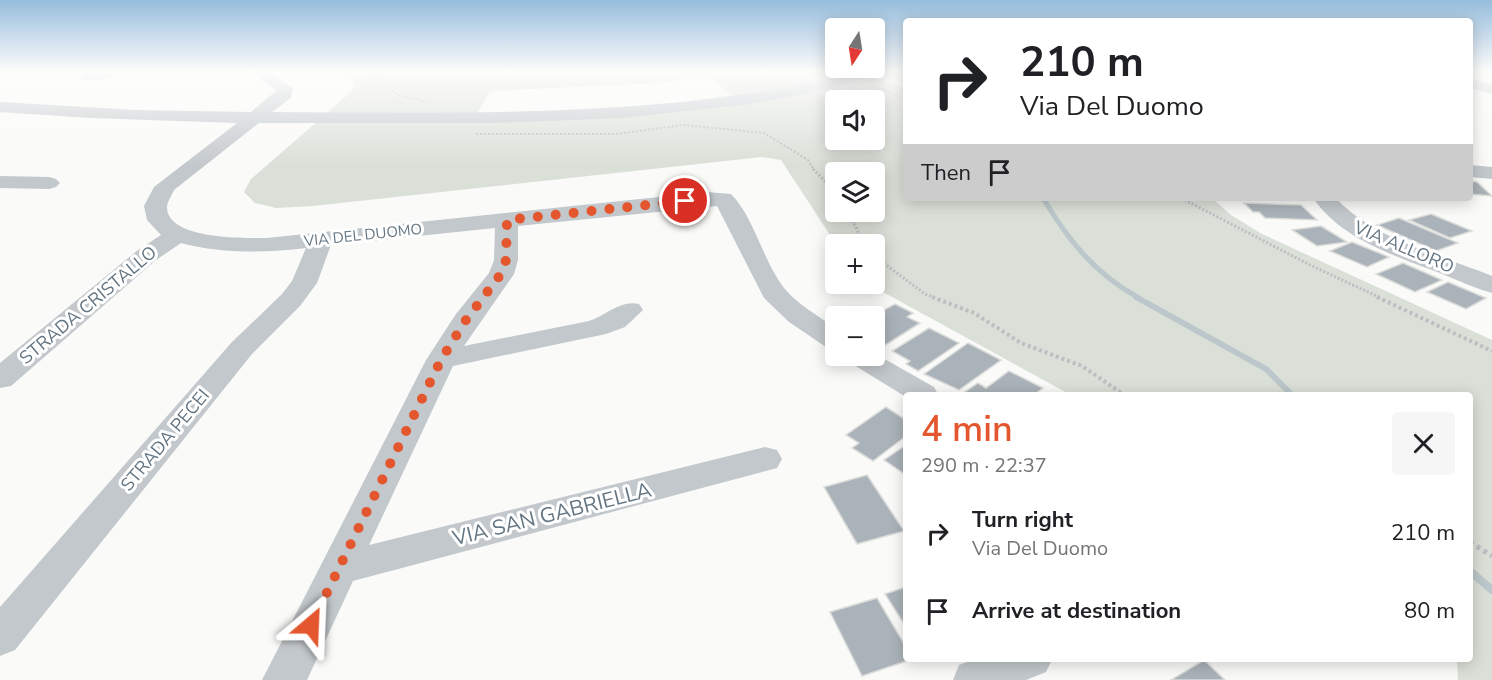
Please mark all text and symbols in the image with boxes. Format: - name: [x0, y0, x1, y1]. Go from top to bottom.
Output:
- north arrow: [825, 18, 885, 78]
- map controls: [825, 18, 885, 366]
- text: 210 m: [1020, 34, 1144, 91]
- icon: right: [921, 42, 999, 120]
- text: Via Del Duomo: [1020, 88, 1204, 125]
- button: sound: [825, 90, 885, 150]
- icon: arrive: [983, 156, 1016, 189]
- text: Then: [921, 158, 971, 188]
- button: layers: [825, 162, 885, 222]
- pin: [659, 175, 710, 226]
- icon: arrive: [668, 184, 701, 217]
- street label: VIA ALLORO: [1349, 215, 1458, 279]
- street label: VIA DEL DUOMO: [302, 219, 423, 251]
- button: +: [825, 234, 885, 294]
- street label: STRADA CRISTALLO: [14, 240, 162, 370]
- button: −: [825, 306, 885, 366]
- street label: STRADA PECEI: [115, 384, 215, 496]
- text: 4 min: [921, 405, 1013, 454]
- button: close: [1392, 412, 1455, 475]
- text: 290 m · 22:37: [921, 452, 1047, 479]
- street label: VIA SAN GABRIELLA: [449, 476, 654, 552]
- text: Turn right: [972, 505, 1073, 535]
- icon: right: [921, 517, 954, 550]
- text: 210 m: [1391, 518, 1455, 548]
- text: Via Del Duomo: [972, 535, 1108, 562]
- position arrow: [279, 593, 343, 657]
- icon: arrive: [921, 595, 954, 628]
- text: Arrive at destination: [972, 596, 1181, 626]
- text: 80 m: [1404, 596, 1455, 626]

